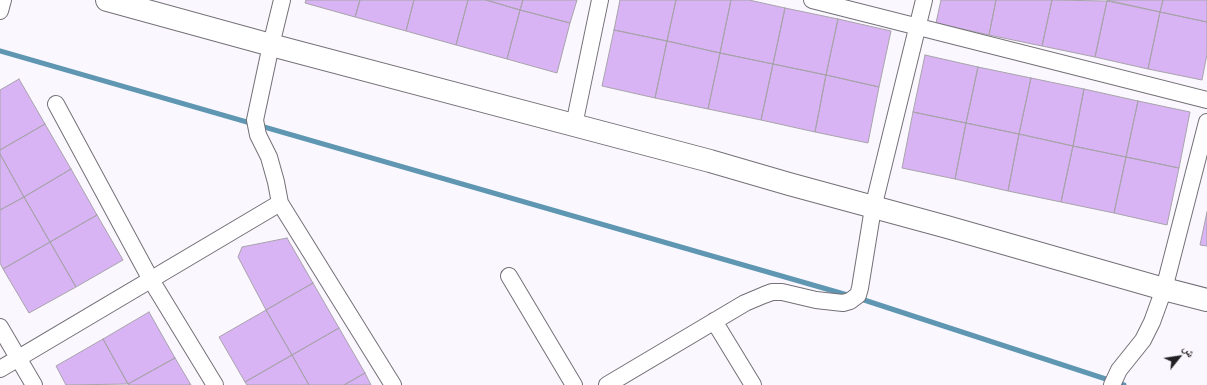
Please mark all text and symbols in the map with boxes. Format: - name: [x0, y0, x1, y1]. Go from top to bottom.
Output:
- north arrow: [1159, 337, 1199, 377]
- text: ش: [1180, 342, 1198, 360]

